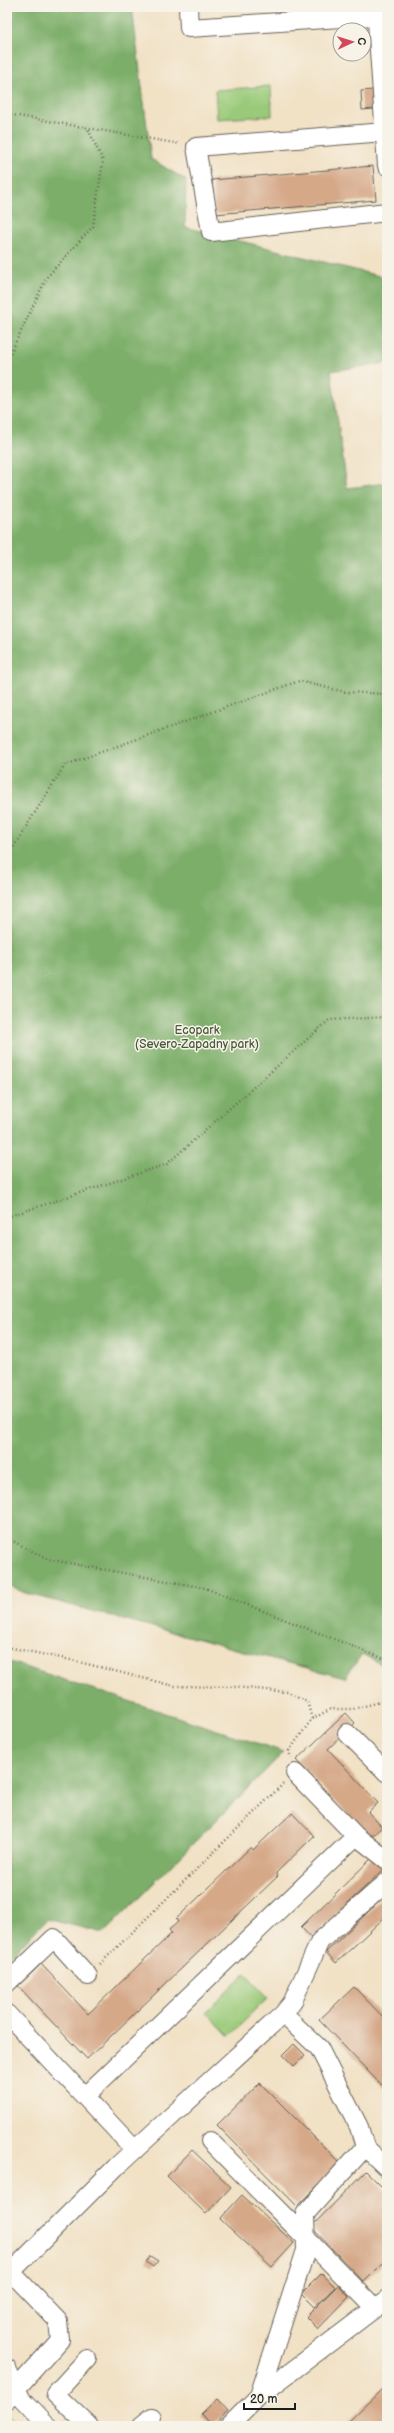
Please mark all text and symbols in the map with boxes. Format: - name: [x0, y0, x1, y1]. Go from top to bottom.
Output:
- north arrow: [332, 22, 372, 62]
- text: С: [355, 37, 368, 46]
- park label: Ecopark (Severo-Zapadny park): [135, 1023, 259, 1052]
- scale bar: [244, 2385, 295, 2411]
- text: 20 m: [250, 2392, 277, 2407]

